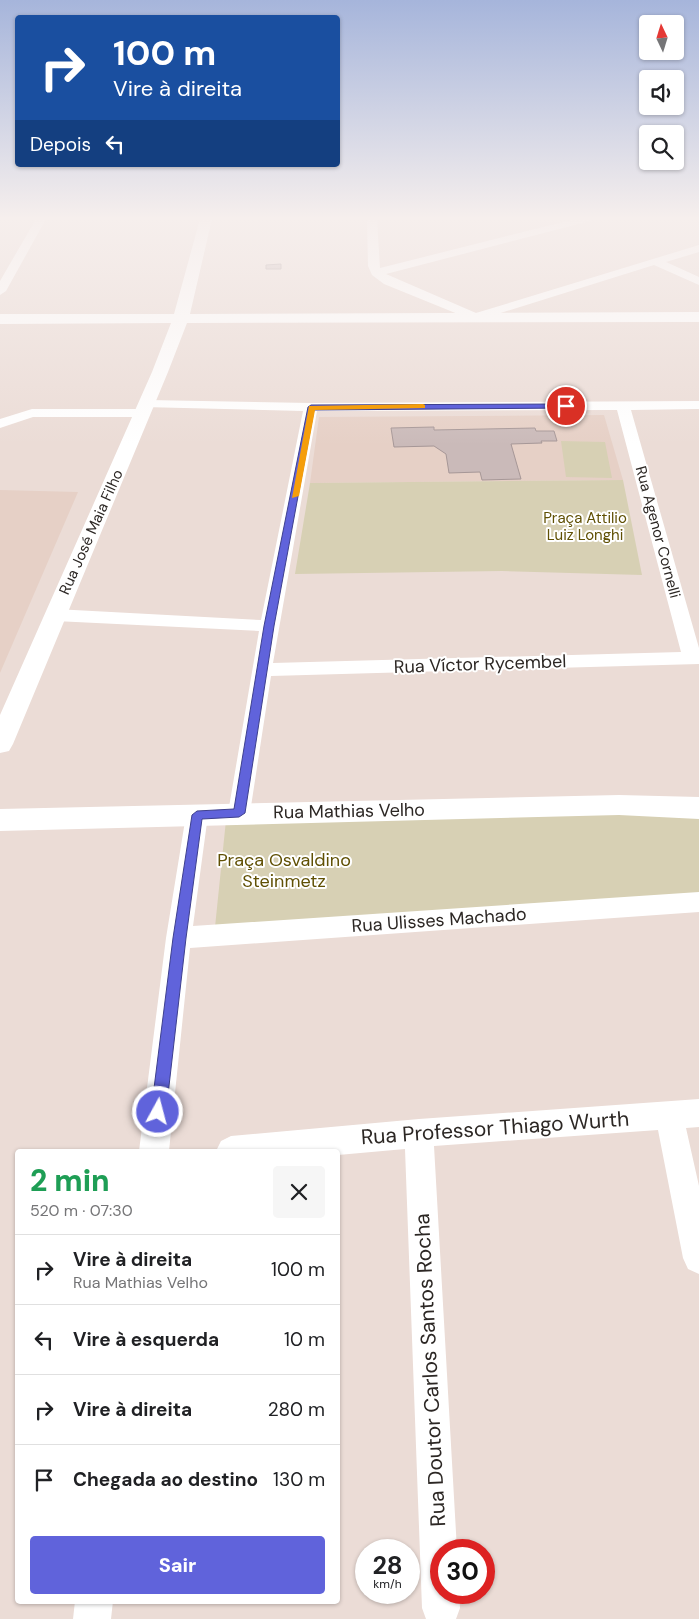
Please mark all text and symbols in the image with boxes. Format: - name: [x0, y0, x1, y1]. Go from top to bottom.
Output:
- north arrow: [639, 15, 684, 60]
- map controls: [639, 15, 684, 170]
- text: 100 m: [113, 30, 216, 76]
- icon: right: [30, 35, 95, 100]
- button: sound: [639, 70, 684, 115]
- text: Vire à direita: [113, 74, 242, 103]
- button: search: [639, 125, 684, 170]
- icon: left: [101, 130, 129, 158]
- text: Depois: [30, 132, 91, 157]
- pin: [545, 385, 587, 427]
- icon: arrive: [552, 392, 580, 420]
- street label: Rua Agenor Cornelli: [631, 464, 685, 600]
- street label: Rua José Maia Filho: [54, 466, 128, 598]
- park label: Praça Attilio Luiz Longhi: [543, 508, 627, 545]
- street label: Rua Víctor Rycembel: [393, 649, 567, 679]
- street label: Rua Mathias Velho: [273, 798, 425, 824]
- park label: Praça Osvaldino Steinmetz: [217, 848, 351, 893]
- street label: Rua Ulisses Machado: [351, 902, 527, 938]
- position arrow: [131, 1085, 183, 1137]
- street label: Rua Professor Thiago Wurth: [360, 1105, 630, 1151]
- text: 2 min: [30, 1161, 110, 1200]
- button: close: [273, 1166, 325, 1218]
- text: 520 m · 07:30: [30, 1200, 133, 1221]
- street label: Rua Doutor Carlos Santos Rocha: [408, 1213, 452, 1527]
- text: Vire à direita: [73, 1247, 192, 1272]
- icon: right: [30, 1256, 58, 1284]
- text: 100 m: [271, 1257, 325, 1282]
- text: Rua Mathias Velho: [73, 1272, 208, 1293]
- icon: left: [30, 1326, 58, 1354]
- text: Vire à esquerda: [73, 1327, 219, 1352]
- text: 10 m: [284, 1327, 325, 1352]
- icon: right: [30, 1396, 58, 1424]
- text: Vire à direita: [73, 1397, 192, 1422]
- text: 280 m: [268, 1397, 325, 1422]
- icon: arrive: [30, 1466, 58, 1494]
- text: Chegada ao destino: [73, 1467, 258, 1492]
- text: 130 m: [273, 1467, 325, 1492]
- button: Sair: [30, 1536, 325, 1594]
- speed limit sign: 30: [430, 1539, 495, 1604]
- text: 28: [372, 1549, 403, 1582]
- text: km/h: [373, 1576, 402, 1592]

